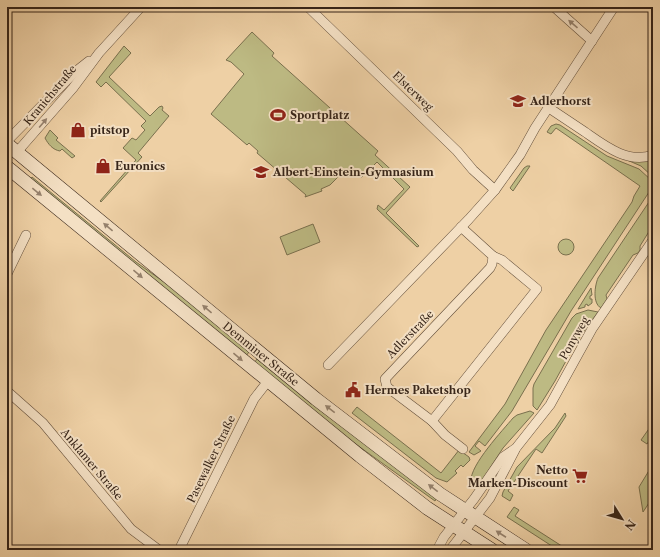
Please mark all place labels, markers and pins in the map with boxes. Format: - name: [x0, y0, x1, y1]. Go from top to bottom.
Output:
- school or university icon: Adlerhorst: [509, 92, 527, 110]
- place label: Adlerhorst: [529, 94, 591, 108]
- sports icon: Sportplatz: [269, 106, 287, 124]
- place label: Sportplatz: [290, 108, 349, 122]
- shop icon: pitstop: [69, 121, 87, 139]
- place label: pitstop: [90, 123, 130, 137]
- shop icon: Euronics: [94, 157, 112, 175]
- place label: Euronics: [115, 159, 165, 173]
- school or university icon: Albert-Einstein-Gymnasium: [252, 163, 270, 181]
- place label: Albert-Einstein-Gymnasium: [272, 165, 434, 179]
- public building icon: Hermes Paketshop: [344, 381, 362, 399]
- place label: Hermes Paketshop: [365, 383, 471, 397]
- place label: Netto Marken-Discount: [468, 463, 569, 490]
- supermarket icon: Netto Marken-Discount: [571, 467, 589, 485]

